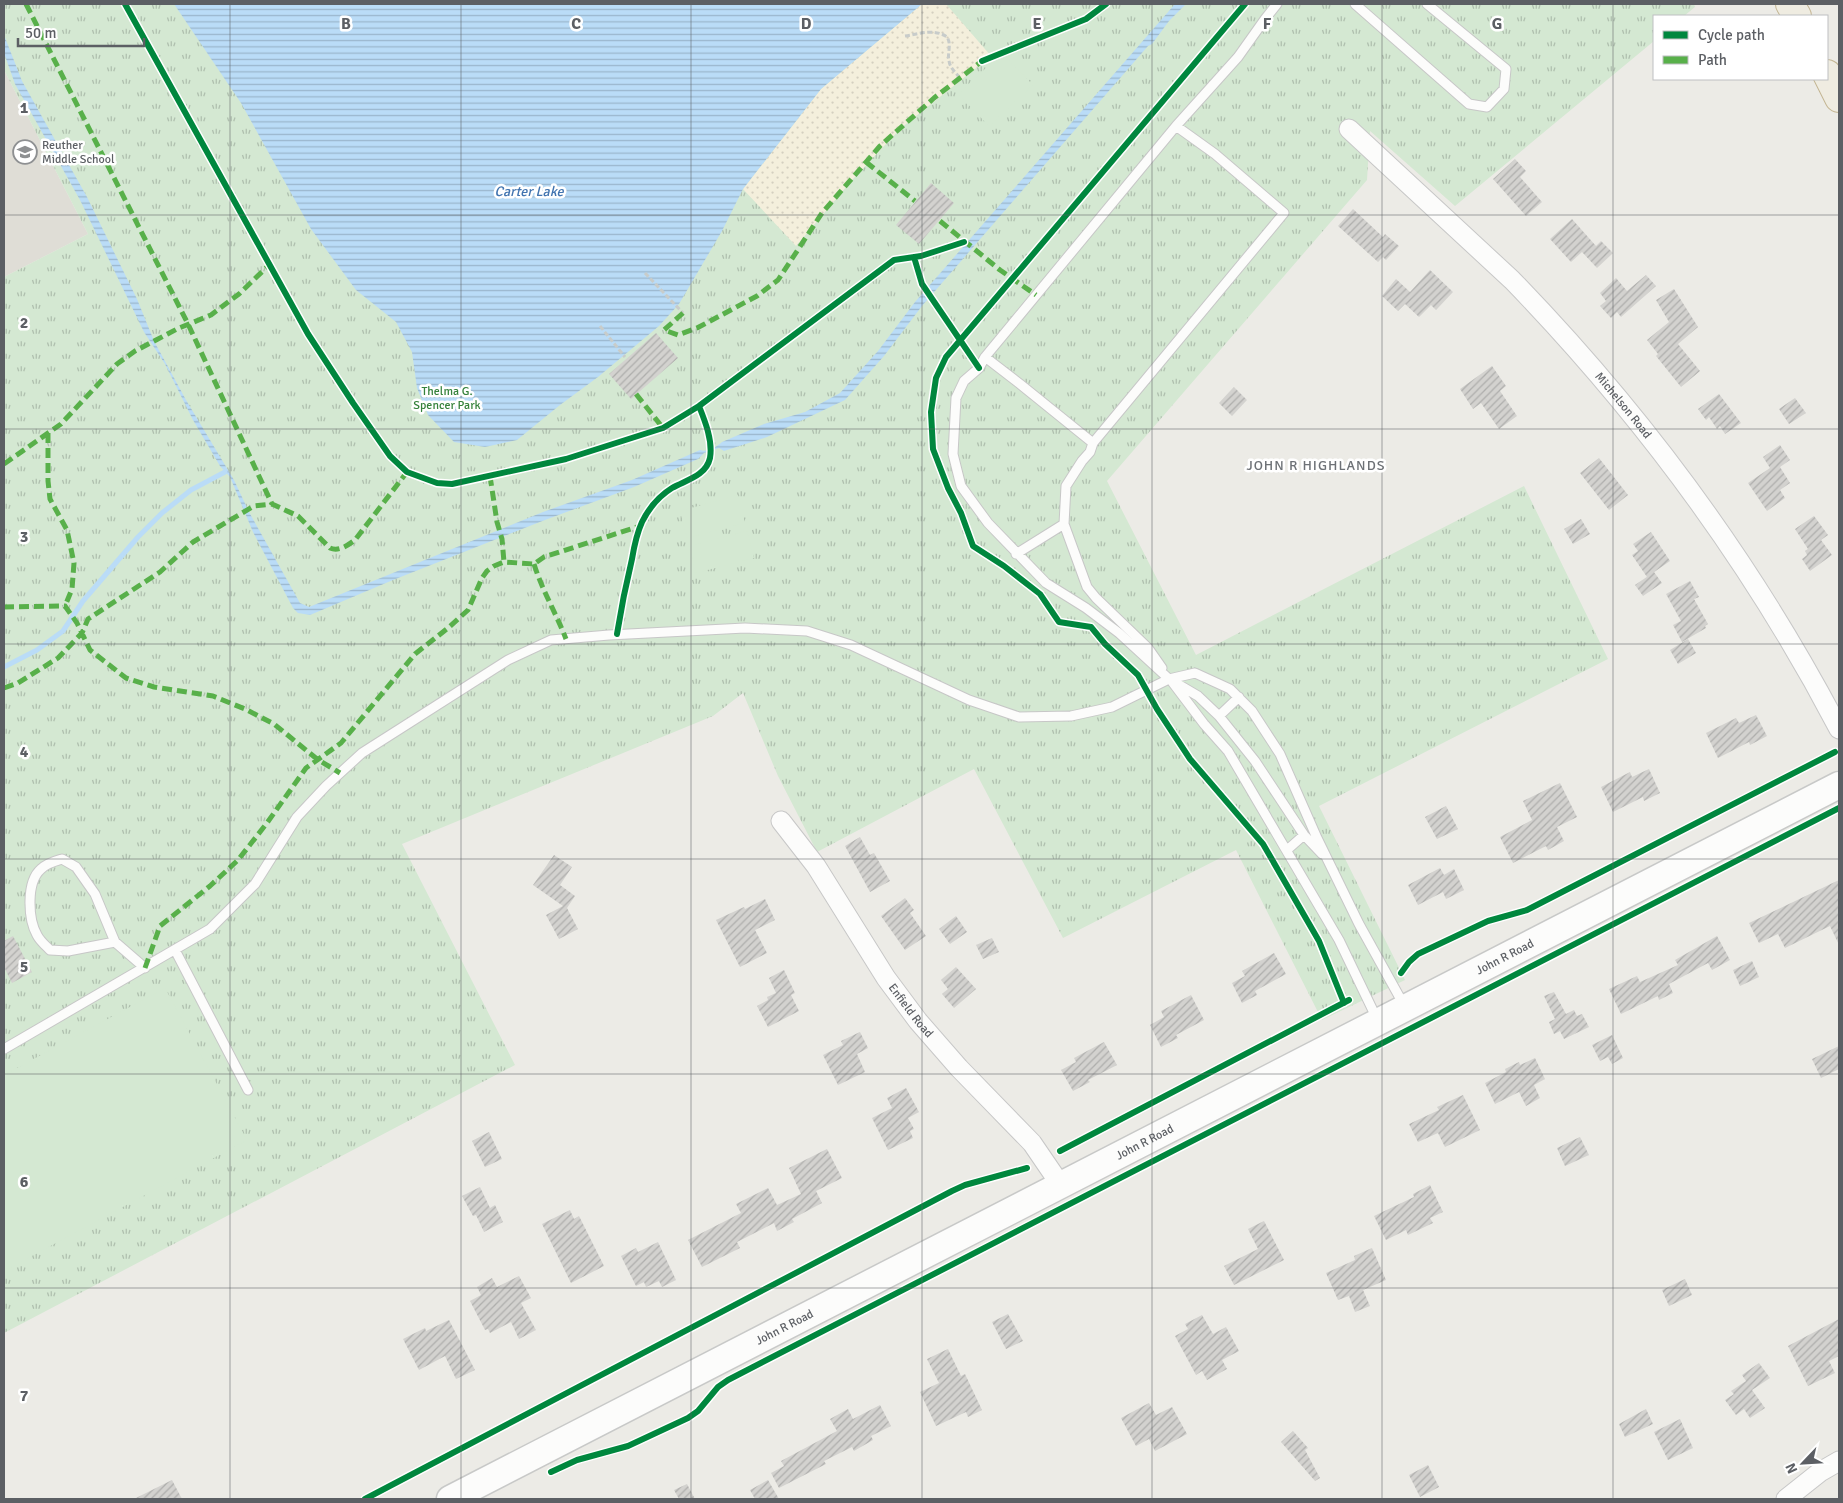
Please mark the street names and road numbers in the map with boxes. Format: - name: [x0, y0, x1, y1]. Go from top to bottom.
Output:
- street label: Michelson Road: [1592, 370, 1655, 442]
- street label: John R Road: [1474, 936, 1536, 978]
- street label: Enfield Road: [885, 981, 936, 1041]
- street label: John R Road: [1113, 1121, 1176, 1163]
- street label: John R Road: [753, 1306, 816, 1349]

